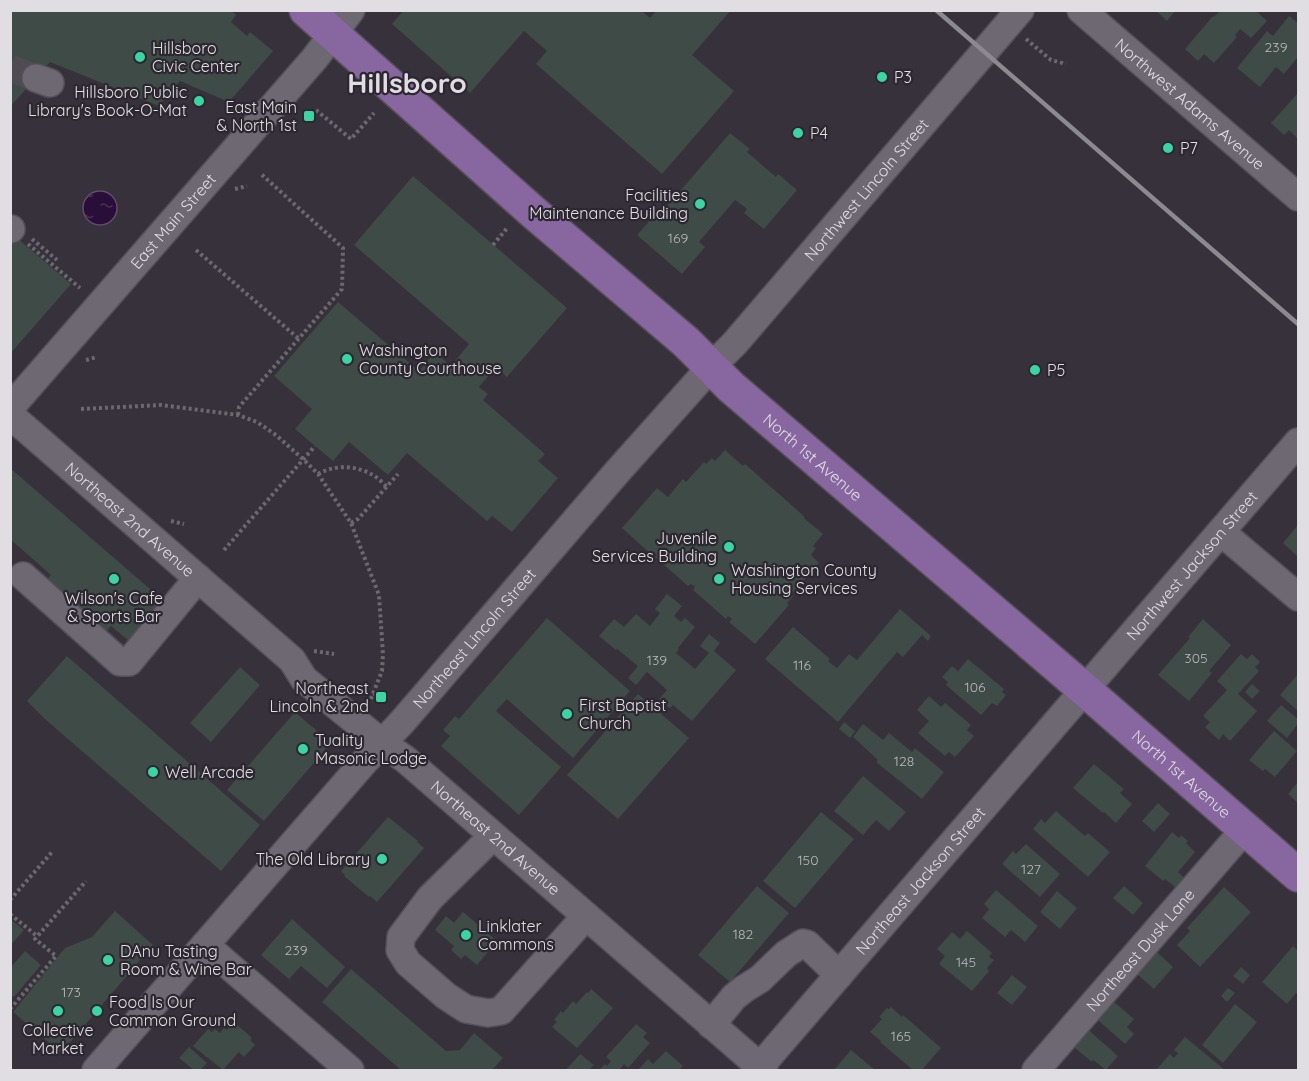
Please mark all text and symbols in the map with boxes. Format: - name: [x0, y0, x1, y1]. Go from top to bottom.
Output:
- street label: Northwest Adams Avenue: [1111, 34, 1269, 174]
- place label: Hillsboro Civic Center: [152, 38, 240, 76]
- house number: 239: [1265, 38, 1288, 56]
- marker: Hillsboro Civic Center: [133, 50, 147, 64]
- district label: Hillsboro: [347, 65, 467, 100]
- place label: P3: [894, 67, 912, 87]
- marker: P3: [875, 70, 889, 84]
- place label: Hillsboro Public Library's Book-O-Mat: [28, 82, 187, 120]
- marker: Hillsboro Public Library's Book-O-Mat: [192, 94, 206, 108]
- place label: East Main & North 1st: [217, 97, 297, 135]
- marker: East Main & North 1st: [302, 109, 316, 123]
- street label: Northwest Lincoln Street: [800, 114, 933, 265]
- place label: P4: [810, 123, 828, 143]
- marker: P4: [791, 126, 805, 140]
- place label: P7: [1180, 138, 1198, 158]
- marker: P7: [1161, 141, 1175, 155]
- street label: East Main Street: [126, 169, 220, 273]
- place label: Facilities Maintenance Building: [529, 185, 688, 223]
- marker: Facilities Maintenance Building: [693, 197, 707, 211]
- house number: 169: [668, 229, 688, 247]
- place label: Washington County Courthouse: [359, 340, 502, 378]
- marker: Washington County Courthouse: [340, 352, 354, 366]
- place label: P5: [1047, 360, 1065, 380]
- marker: P5: [1028, 363, 1042, 377]
- street label: North 1st Avenue: [759, 409, 867, 505]
- street label: Northeast 2nd Avenue: [61, 458, 199, 581]
- street label: Northwest Jackson Street: [1122, 487, 1261, 644]
- place label: Juvenile Services Building: [592, 528, 717, 566]
- marker: Juvenile Services Building: [722, 540, 736, 554]
- place label: Washington County Housing Services: [731, 560, 877, 598]
- street label: Northeast Lincoln Street: [408, 564, 540, 712]
- marker: Wilson's Cafe & Sports Bar: [107, 572, 121, 586]
- marker: Washington County Housing Services: [712, 572, 726, 586]
- place label: Wilson's Cafe & Sports Bar: [65, 588, 163, 626]
- house number: 305: [1184, 649, 1208, 667]
- house number: 139: [647, 651, 667, 669]
- house number: 116: [793, 656, 811, 674]
- place label: Northeast Lincoln & 2nd: [270, 678, 369, 716]
- house number: 106: [964, 678, 986, 696]
- marker: Northeast Lincoln & 2nd: [374, 690, 388, 704]
- place label: First Baptist Church: [579, 695, 667, 733]
- marker: First Baptist Church: [560, 707, 574, 721]
- street label: North 1st Avenue: [1128, 725, 1235, 822]
- place label: Tuality Masonic Lodge: [315, 730, 427, 768]
- marker: Tuality Masonic Lodge: [296, 742, 310, 756]
- house number: 128: [894, 752, 914, 770]
- place label: Well Arcade: [165, 762, 254, 782]
- marker: Well Arcade: [146, 765, 160, 779]
- street label: Northeast 2nd Avenue: [427, 776, 565, 899]
- street label: Northeast Jackson Street: [851, 803, 989, 958]
- place label: The Old Library: [255, 849, 370, 869]
- house number: 150: [797, 851, 819, 869]
- marker: The Old Library: [375, 852, 389, 866]
- house number: 127: [1021, 860, 1041, 878]
- street label: Northeast Dusk Lane: [1082, 884, 1199, 1015]
- place label: Linklater Commons: [478, 916, 554, 954]
- house number: 182: [733, 925, 753, 943]
- marker: Linklater Commons: [459, 928, 473, 942]
- place label: DAnu Tasting Room & Wine Bar: [120, 941, 252, 979]
- house number: 239: [285, 941, 308, 959]
- marker: DAnu Tasting Room & Wine Bar: [101, 953, 115, 967]
- house number: 145: [956, 953, 976, 971]
- house number: 173: [61, 983, 81, 1001]
- place label: Food Is Our Common Ground: [109, 992, 236, 1030]
- marker: Collective Market: [51, 1004, 65, 1018]
- marker: Food Is Our Common Ground: [90, 1004, 104, 1018]
- place label: Collective Market: [23, 1020, 93, 1058]
- house number: 165: [891, 1027, 911, 1045]

